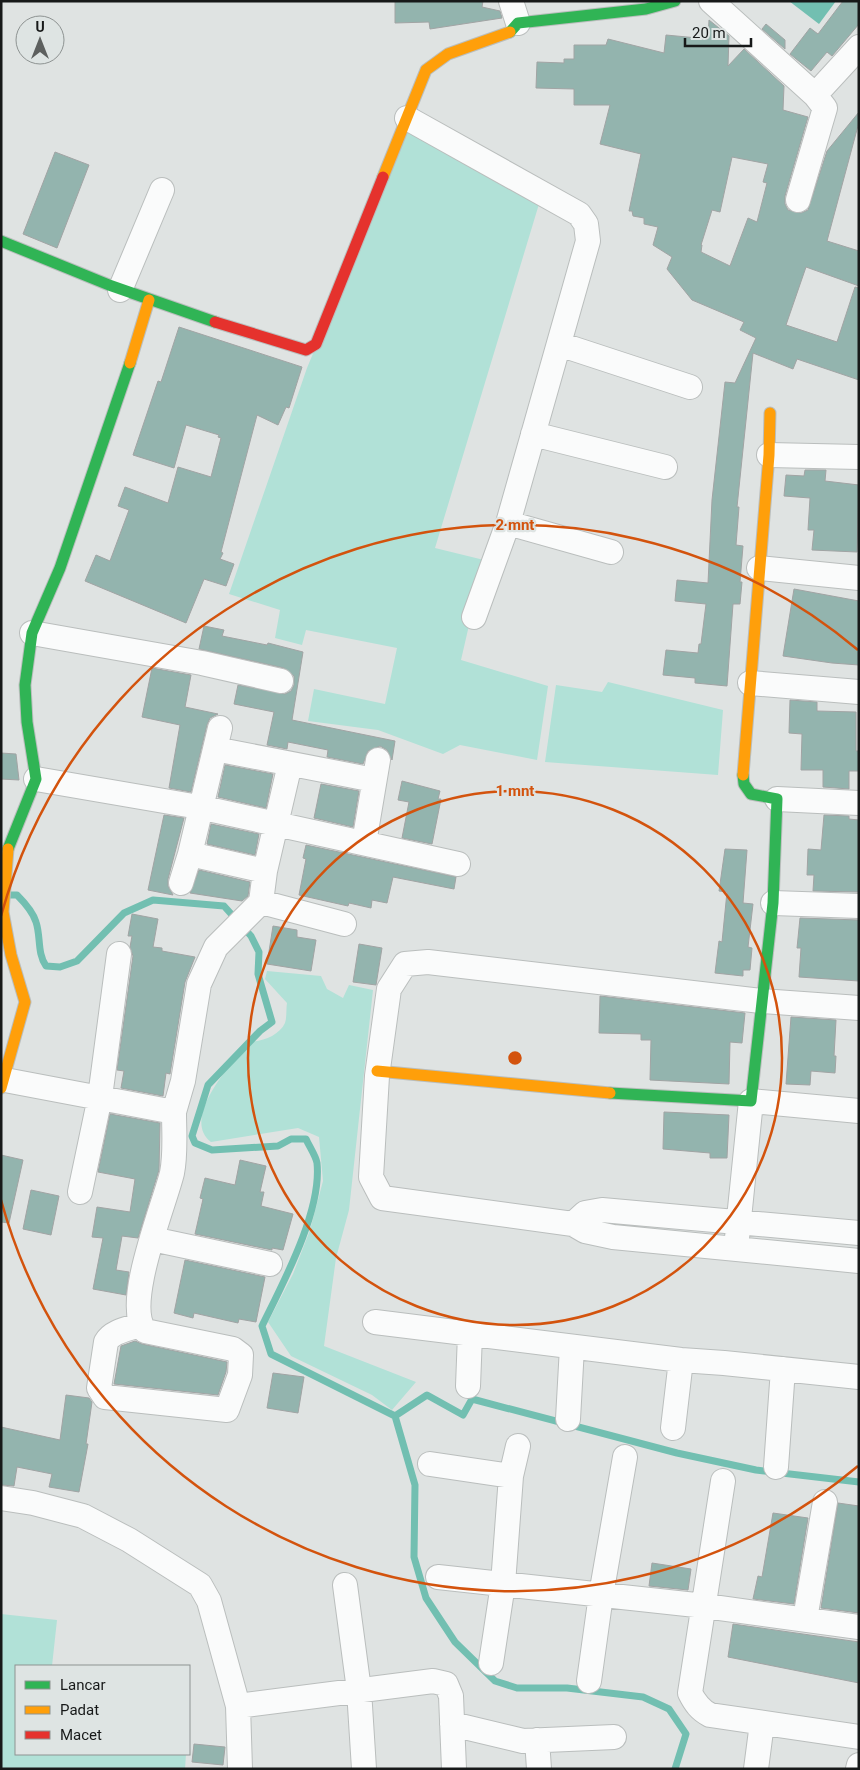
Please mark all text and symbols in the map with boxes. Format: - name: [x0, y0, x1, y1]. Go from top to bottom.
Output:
- north arrow: [15, 15, 65, 65]
- scale bar: [685, 15, 751, 47]
- text: U: [35, 19, 45, 35]
- text: 20 m: [692, 24, 726, 42]
- text: 2 mnt: [496, 516, 534, 534]
- text: 1 mnt: [496, 782, 534, 800]
- centre of rings: [506, 1049, 524, 1067]
- legend: [15, 1665, 190, 1755]
- text: Lancar: [60, 1676, 106, 1694]
- text: Padat: [60, 1701, 99, 1719]
- text: Macet: [60, 1726, 102, 1744]

